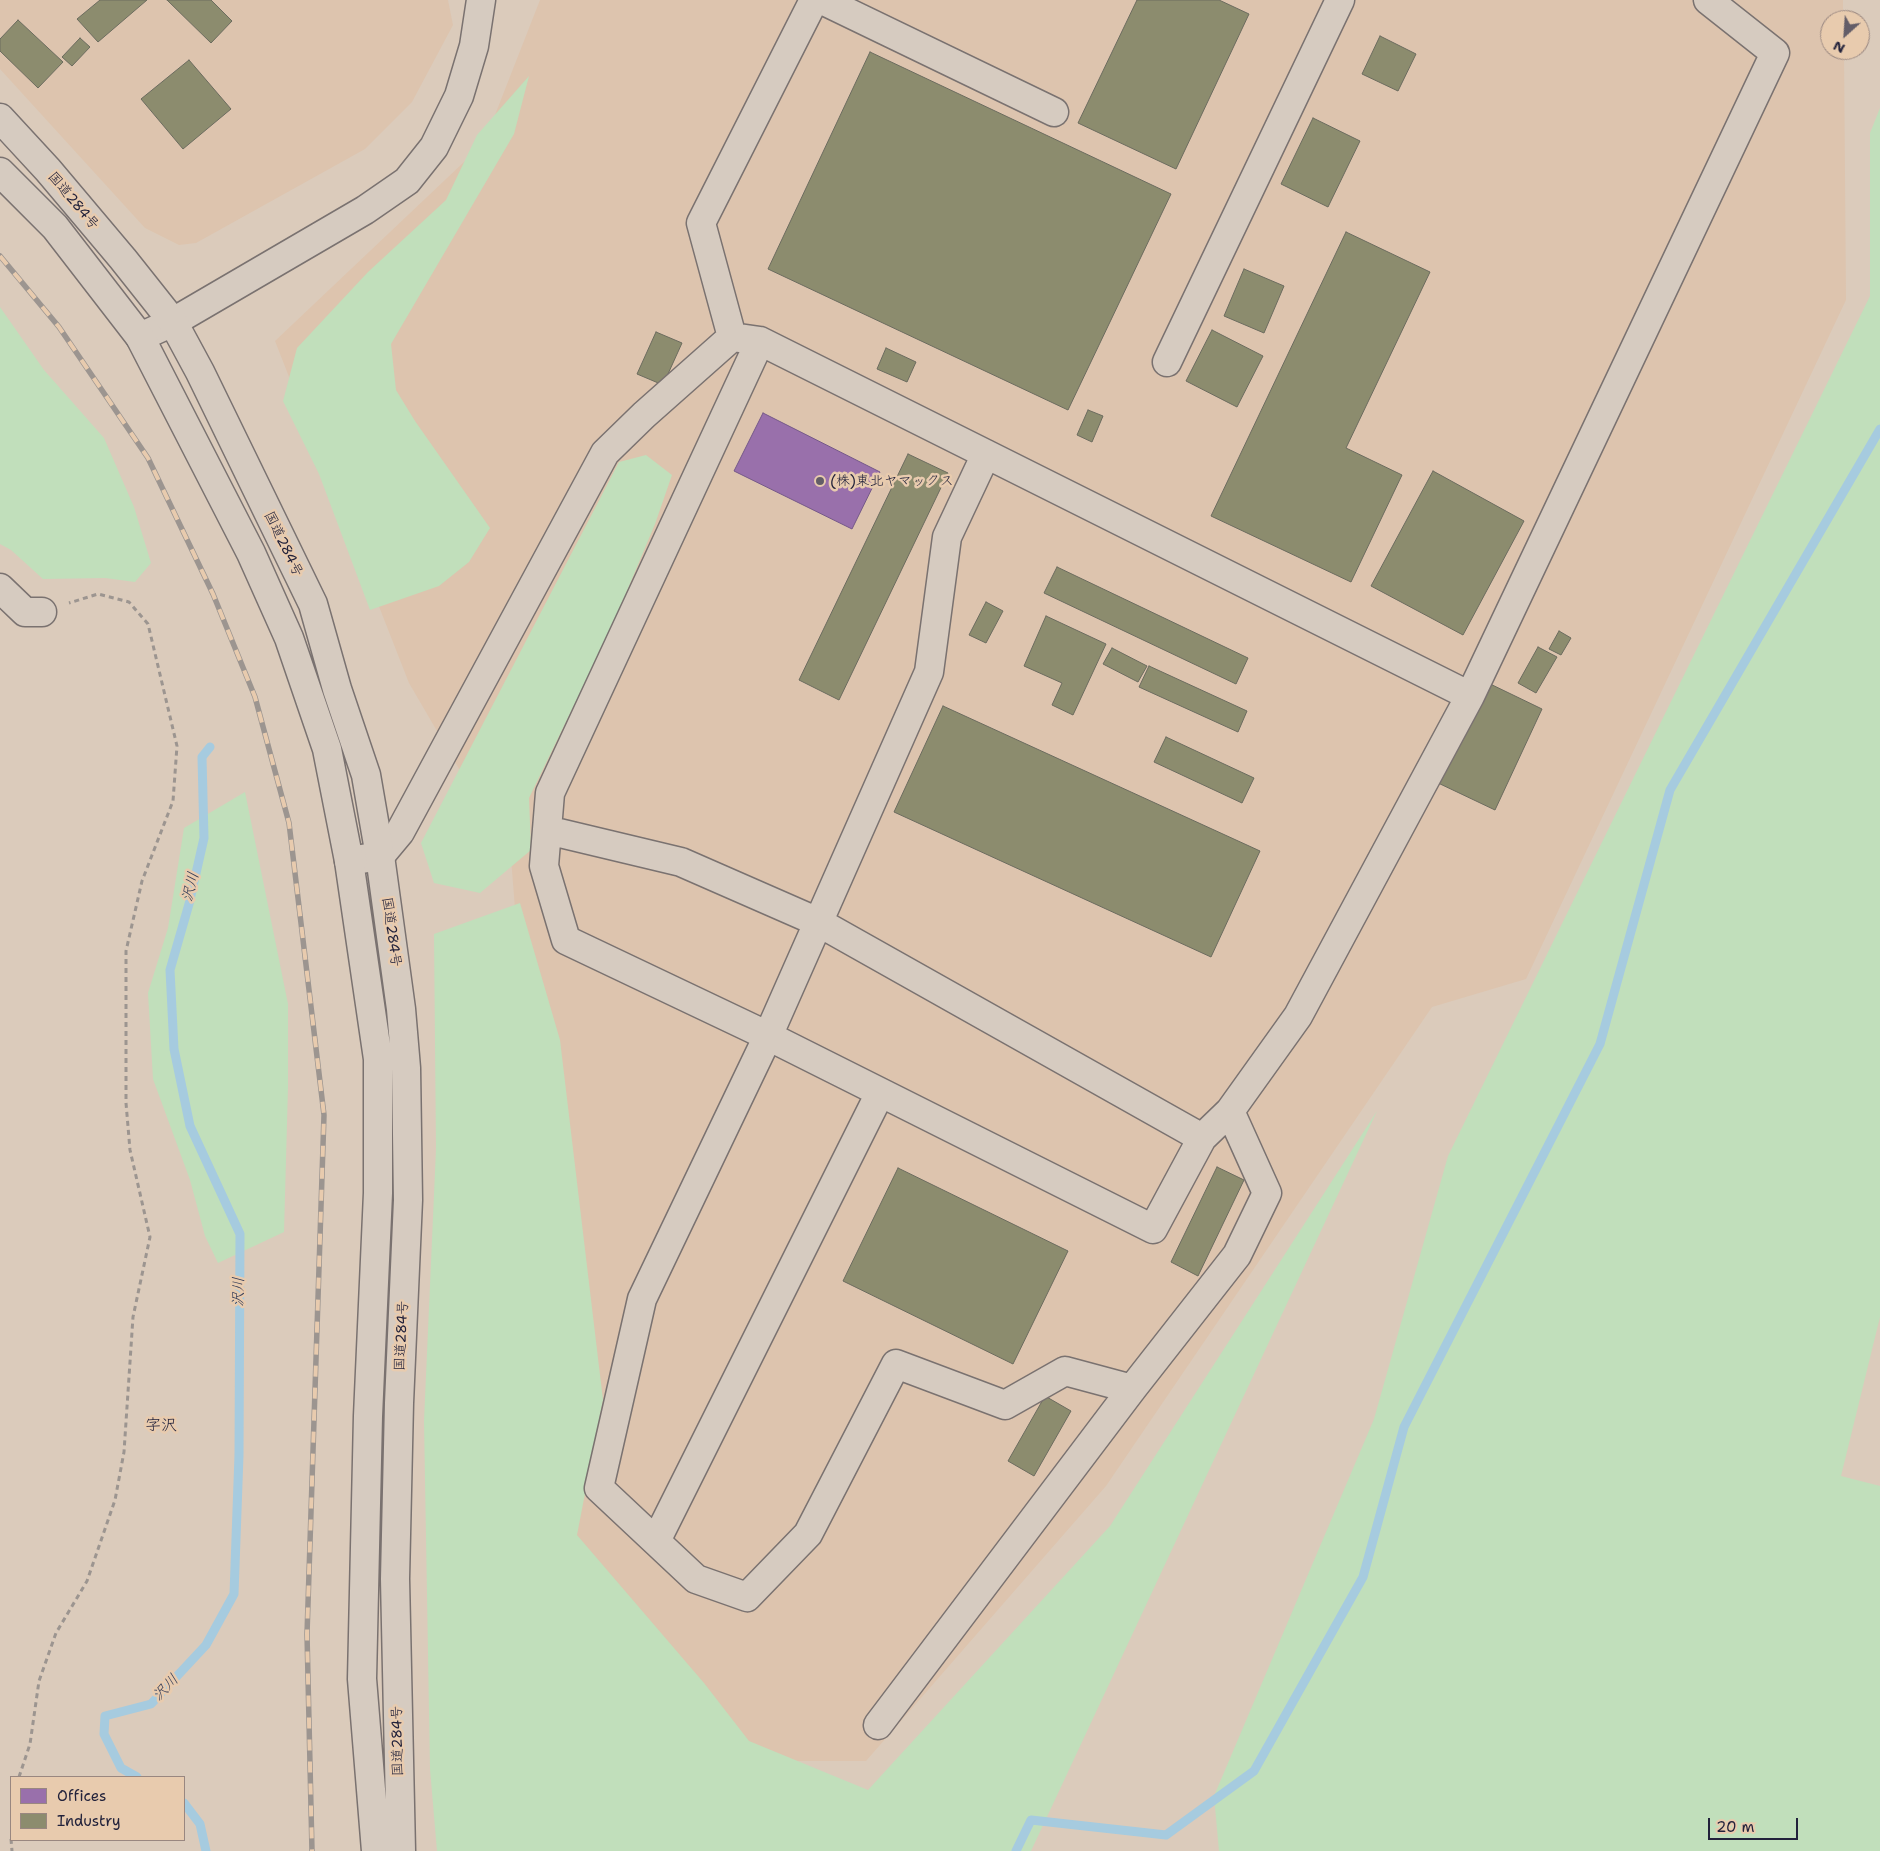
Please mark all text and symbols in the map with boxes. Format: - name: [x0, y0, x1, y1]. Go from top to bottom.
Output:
- north arrow: [1820, 10, 1870, 60]
- text: N: [1830, 37, 1848, 58]
- street label: 国道284号: [44, 169, 102, 233]
- place label: (株)東北ヤマックス: [830, 473, 954, 489]
- marker: (株)東北ヤマックス: [814, 475, 826, 487]
- street label: 国道284号: [260, 509, 306, 579]
- water label: 沢川: [179, 870, 203, 904]
- street label: 国道284号: [378, 896, 404, 968]
- water label: 沢川: [230, 1277, 248, 1307]
- street label: 国道284号: [392, 1300, 412, 1372]
- district label: 字沢: [145, 1416, 177, 1436]
- water label: 沢川: [149, 1671, 183, 1705]
- street label: 国道284号: [389, 1706, 407, 1776]
- legend: [10, 1776, 185, 1841]
- text: Offices: [57, 1786, 106, 1806]
- scale bar: [1710, 1808, 1800, 1840]
- text: Industry: [57, 1811, 121, 1831]
- text: 20 m: [1716, 1817, 1755, 1837]

